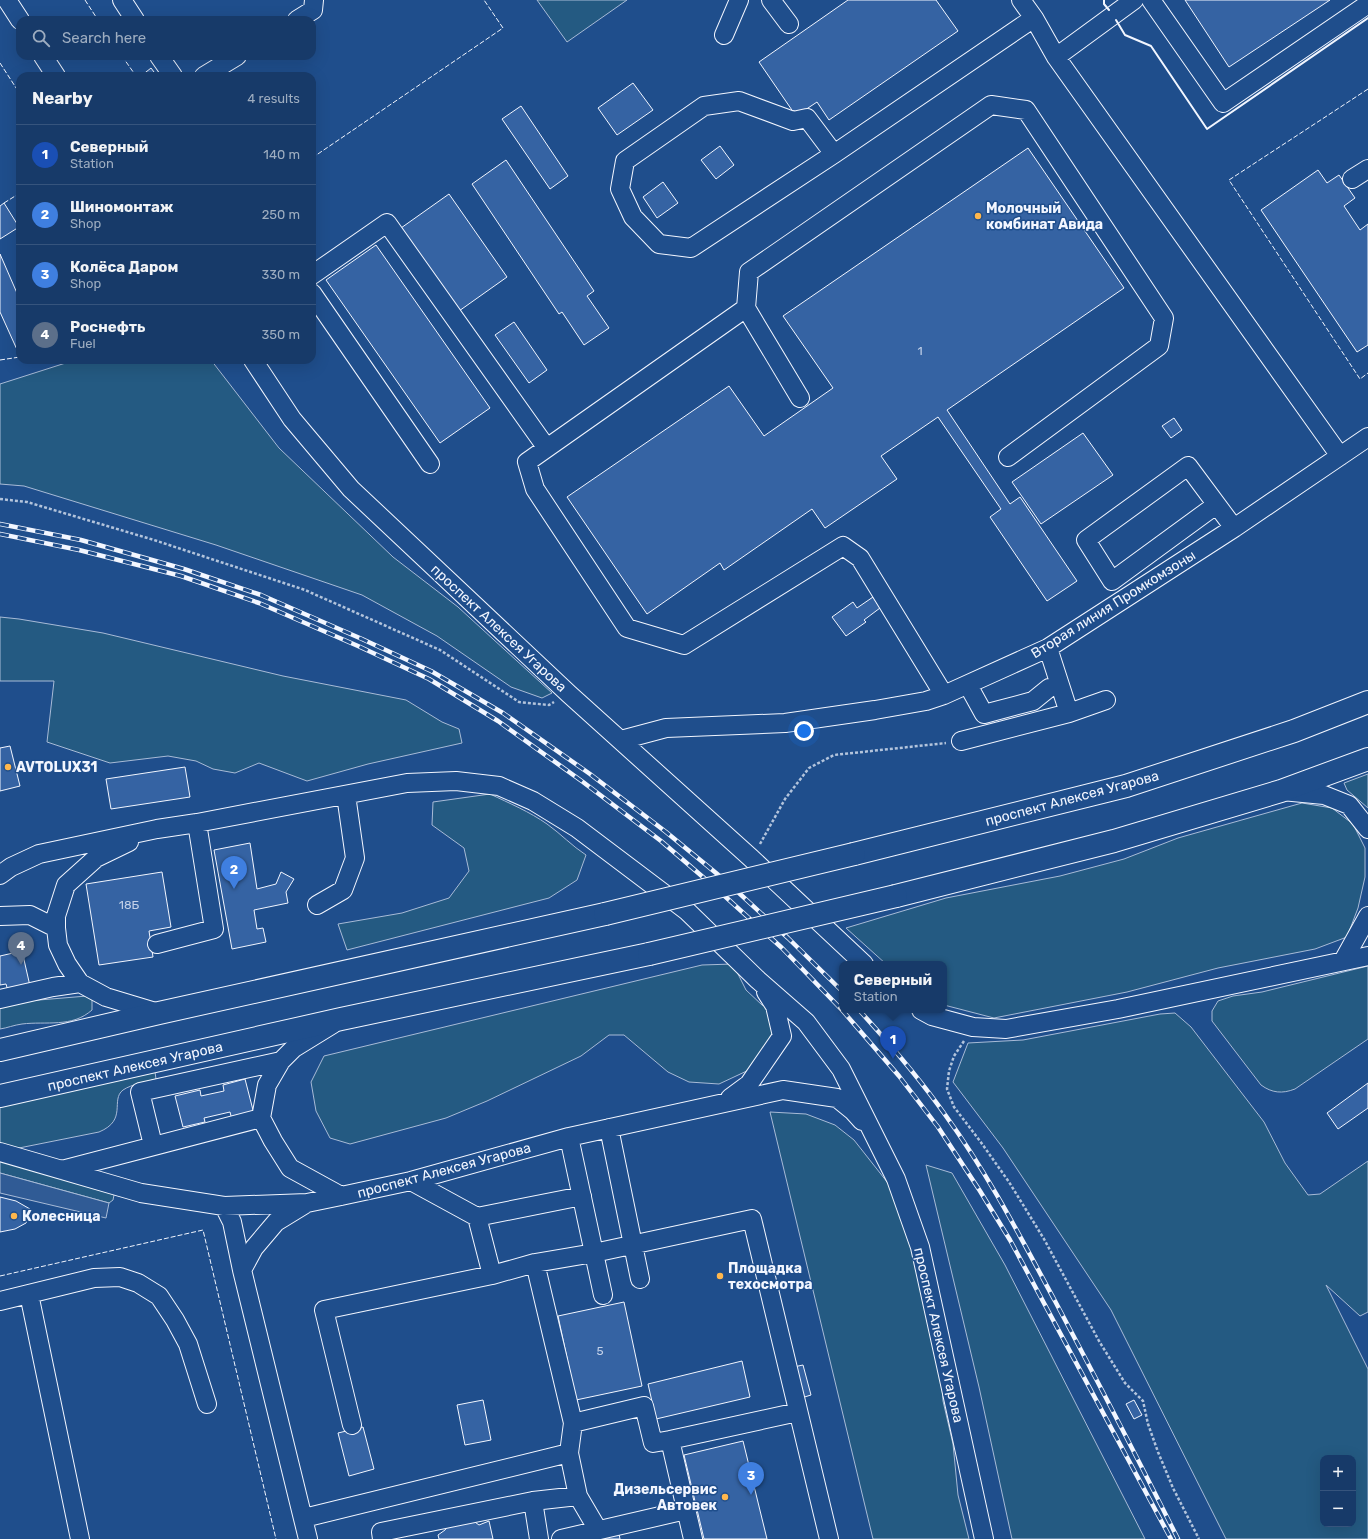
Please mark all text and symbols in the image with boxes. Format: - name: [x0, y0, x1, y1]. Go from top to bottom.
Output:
- search box: [16, 16, 316, 60]
- icon: search: [30, 27, 52, 49]
- text: Search here: [62, 29, 146, 47]
- text: Nearby: [32, 88, 93, 108]
- text: 4 results: [247, 91, 300, 106]
- text: Северный: [70, 138, 148, 156]
- text: 1: [42, 147, 48, 162]
- text: 140 m: [263, 147, 300, 162]
- text: Station: [70, 156, 114, 171]
- text: Шиномонтаж: [70, 198, 174, 216]
- place label: Молочный комбинат Авида: [986, 200, 1103, 233]
- text: 2: [41, 207, 49, 222]
- text: 250 m: [262, 207, 300, 222]
- marker: Молочный комбинат Авида: [973, 211, 983, 221]
- text: Shop: [70, 216, 101, 231]
- text: Колёса Даром: [70, 258, 178, 276]
- text: 3: [41, 267, 49, 282]
- text: 330 m: [261, 267, 300, 282]
- text: Shop: [70, 276, 101, 291]
- text: Роснефть: [70, 318, 145, 336]
- text: 4: [41, 327, 49, 342]
- text: 350 m: [261, 327, 300, 342]
- text: Fuel: [70, 336, 96, 351]
- house number: 1: [917, 344, 923, 358]
- street label: Вторая линия Промкомзоны: [1028, 547, 1199, 662]
- street label: проспект Алексея Угарова: [427, 561, 570, 696]
- your location: [794, 721, 814, 741]
- place label: AVTOLUX31: [16, 759, 98, 776]
- marker: AVTOLUX31: [3, 762, 13, 772]
- street label: проспект Алексея Угарова: [983, 767, 1161, 830]
- pin: 2: [221, 856, 247, 889]
- house number: 18Б: [119, 898, 140, 912]
- pin: 4: [8, 932, 34, 965]
- popup: [839, 961, 947, 1013]
- text: Северный: [854, 971, 932, 989]
- text: Station: [854, 989, 898, 1004]
- pin: 1: [880, 1026, 906, 1059]
- street label: проспект Алексея Угарова: [46, 1038, 224, 1095]
- street label: проспект Алексея Угарова: [355, 1139, 533, 1202]
- place label: Колесница: [22, 1208, 101, 1225]
- marker: Колесница: [9, 1211, 19, 1221]
- street label: проспект Алексея Угарова: [910, 1246, 967, 1424]
- place label: Площадка техосмотра: [728, 1260, 813, 1293]
- marker: Площадка техосмотра: [715, 1271, 725, 1281]
- house number: 5: [596, 1344, 604, 1358]
- map controls: [1320, 1455, 1356, 1527]
- button: +: [1320, 1455, 1356, 1491]
- pin: 3: [738, 1462, 764, 1495]
- place label: Дизельсервис Автовек: [613, 1481, 718, 1514]
- button: −: [1320, 1491, 1356, 1527]
- marker: Дизельсервис Автовек: [720, 1492, 730, 1502]

